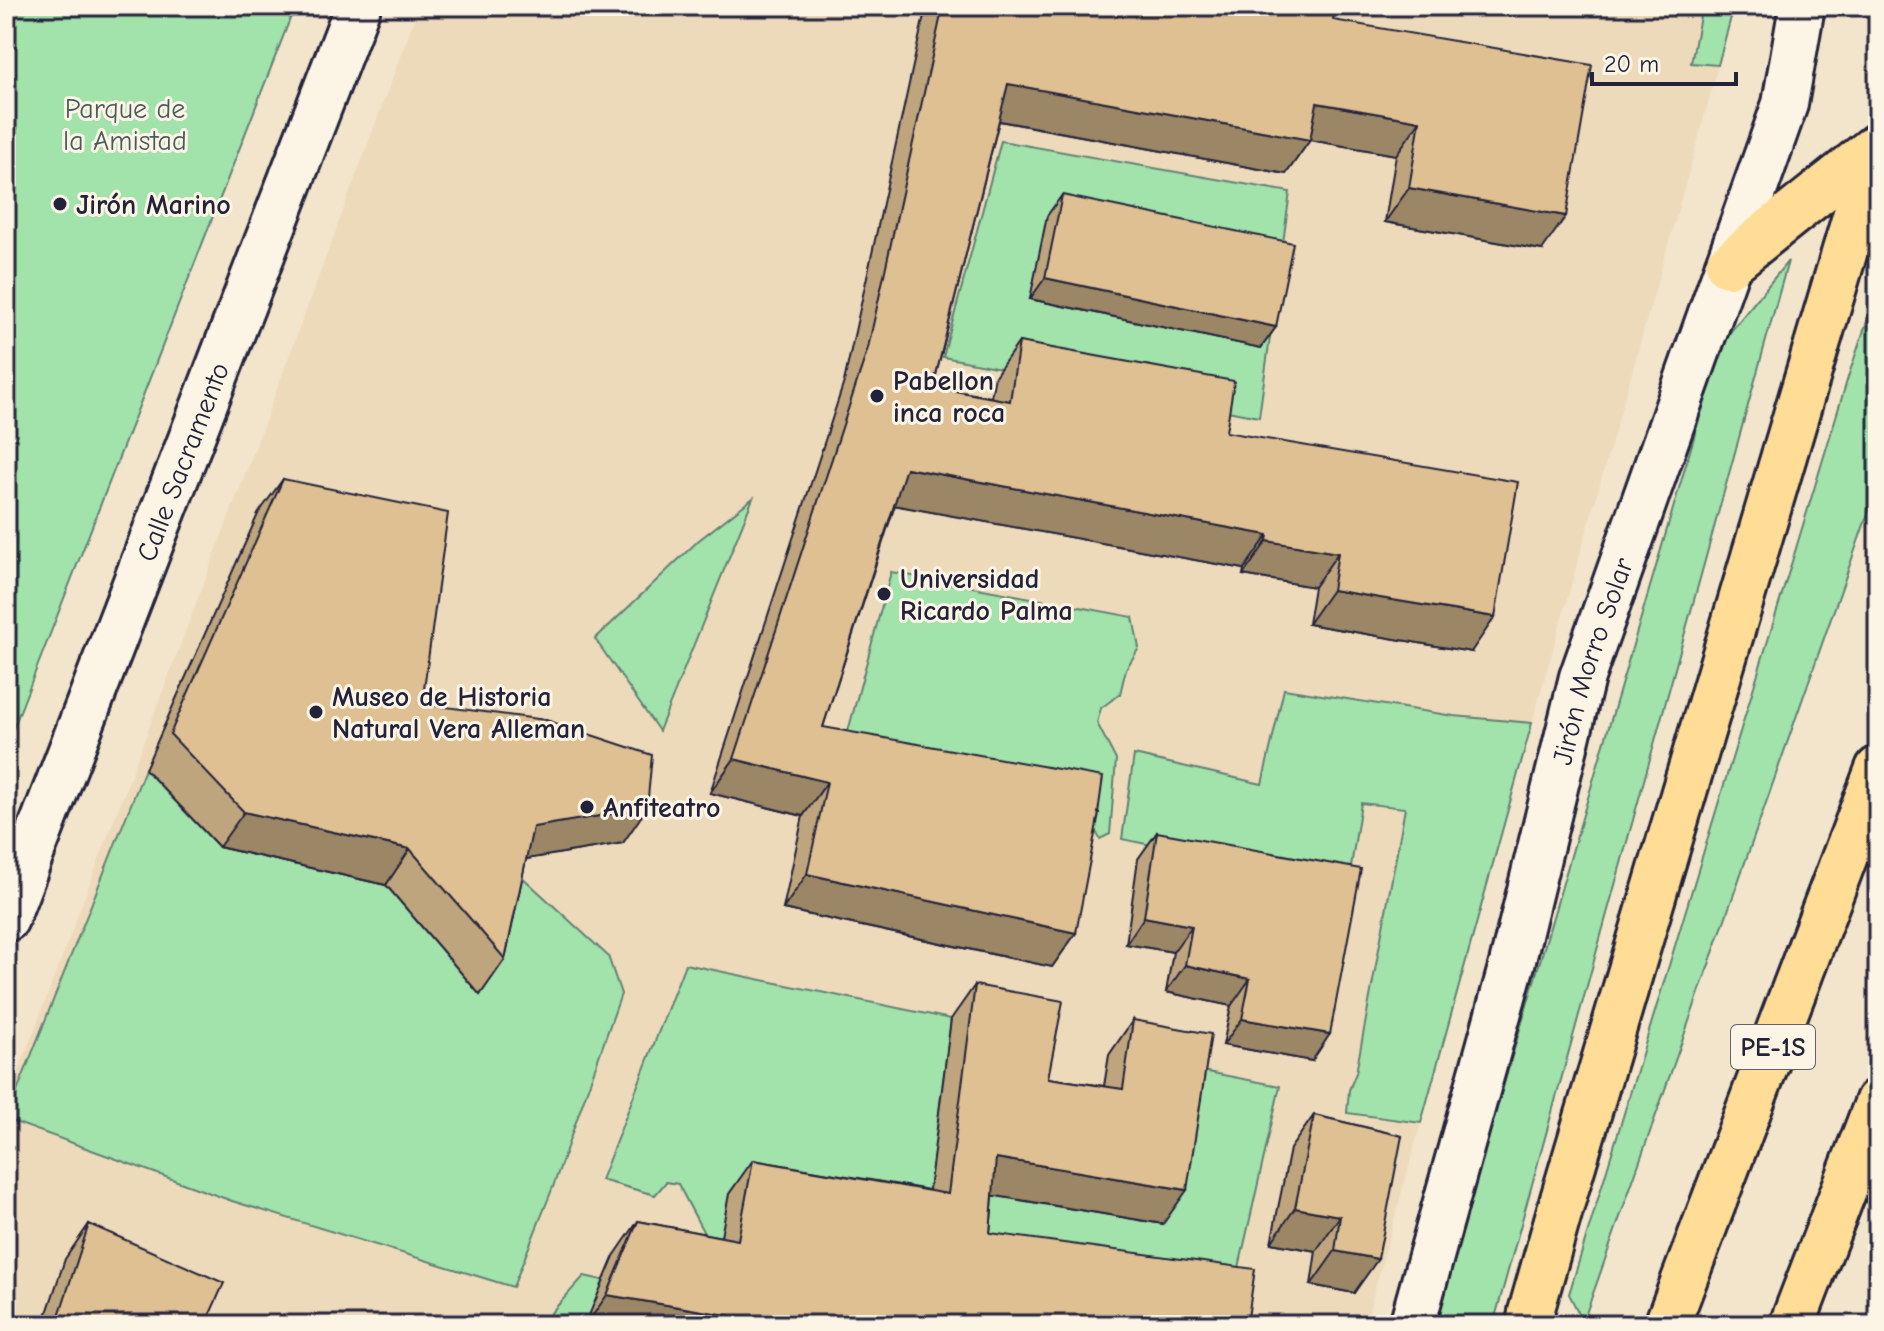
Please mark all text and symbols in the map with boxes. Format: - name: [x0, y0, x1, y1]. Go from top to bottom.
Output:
- scale bar: [1592, 36, 1736, 86]
- text: 20 m: [1604, 50, 1659, 78]
- park label: Parque de la Amistad: [63, 93, 187, 157]
- place label: Jirón Marino: [76, 189, 231, 221]
- marker: Jirón Marino: [51, 195, 69, 213]
- street label: Calle Sacramento: [130, 358, 236, 566]
- place label: Pabellon inca roca: [893, 365, 1005, 429]
- marker: Pabellon inca roca: [868, 387, 886, 405]
- street label: Jirón Morro Solar: [1546, 554, 1640, 768]
- place label: Universidad Ricardo Palma: [900, 563, 1073, 627]
- marker: Universidad Ricardo Palma: [875, 585, 893, 603]
- place label: Museo de Historia Natural Vera Alleman: [332, 681, 585, 745]
- marker: Museo de Historia Natural Vera Alleman: [307, 703, 325, 721]
- place label: Anfiteatro: [603, 792, 721, 824]
- marker: Anfiteatro: [578, 798, 596, 816]
- road number: PE-1S: [1731, 1025, 1815, 1069]

